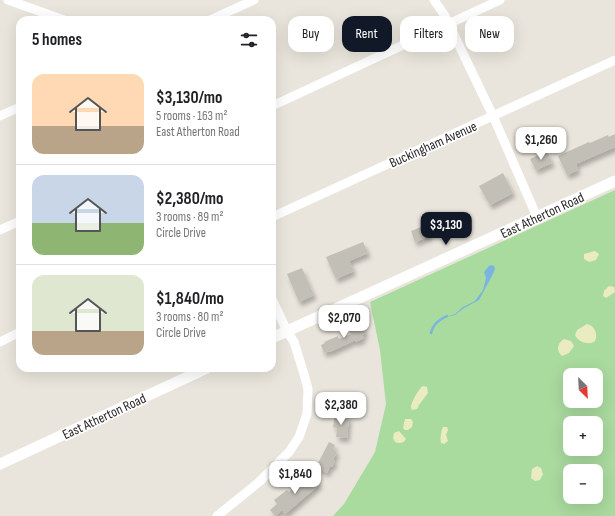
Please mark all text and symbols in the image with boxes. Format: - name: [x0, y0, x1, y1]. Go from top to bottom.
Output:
- chip: Buy: [288, 16, 334, 52]
- chip: Rent: [342, 16, 392, 52]
- chip: Filters: [400, 16, 457, 52]
- chip: New: [465, 16, 514, 52]
- icon: filters: [238, 29, 260, 51]
- text: 5 homes: [32, 30, 82, 50]
- text: $3,130/mo: [156, 88, 222, 108]
- icon: home: [64, 90, 112, 138]
- text: 5 rooms · 163 m²: [156, 108, 227, 124]
- street label: Buckingham Avenue: [387, 118, 480, 171]
- text: East Atherton Road: [156, 124, 240, 140]
- pin: $1,260: [508, 127, 574, 161]
- text: $1,260: [524, 132, 558, 148]
- text: $2,380/mo: [156, 189, 224, 209]
- street label: East Atherton Road: [498, 189, 587, 242]
- icon: home: [64, 191, 112, 239]
- text: 3 rooms · 89 m²: [156, 209, 223, 225]
- pin: $3,130: [413, 212, 479, 246]
- text: $3,130: [430, 217, 462, 233]
- text: Circle Drive: [156, 225, 206, 241]
- text: $1,840/mo: [156, 289, 224, 309]
- icon: home: [64, 291, 112, 339]
- pin: $2,070: [311, 305, 377, 339]
- text: 3 rooms · 80 m²: [156, 309, 224, 325]
- text: $2,070: [327, 310, 361, 326]
- text: Circle Drive: [156, 325, 206, 341]
- north arrow: [563, 368, 603, 408]
- map controls: [563, 368, 603, 504]
- street label: East Atherton Road: [60, 390, 149, 443]
- pin: $2,380: [308, 392, 374, 426]
- text: $2,380: [324, 397, 358, 413]
- button: +: [563, 416, 603, 456]
- pin: $1,840: [262, 461, 328, 495]
- button: −: [563, 464, 603, 504]
- text: $1,840: [278, 466, 312, 482]

